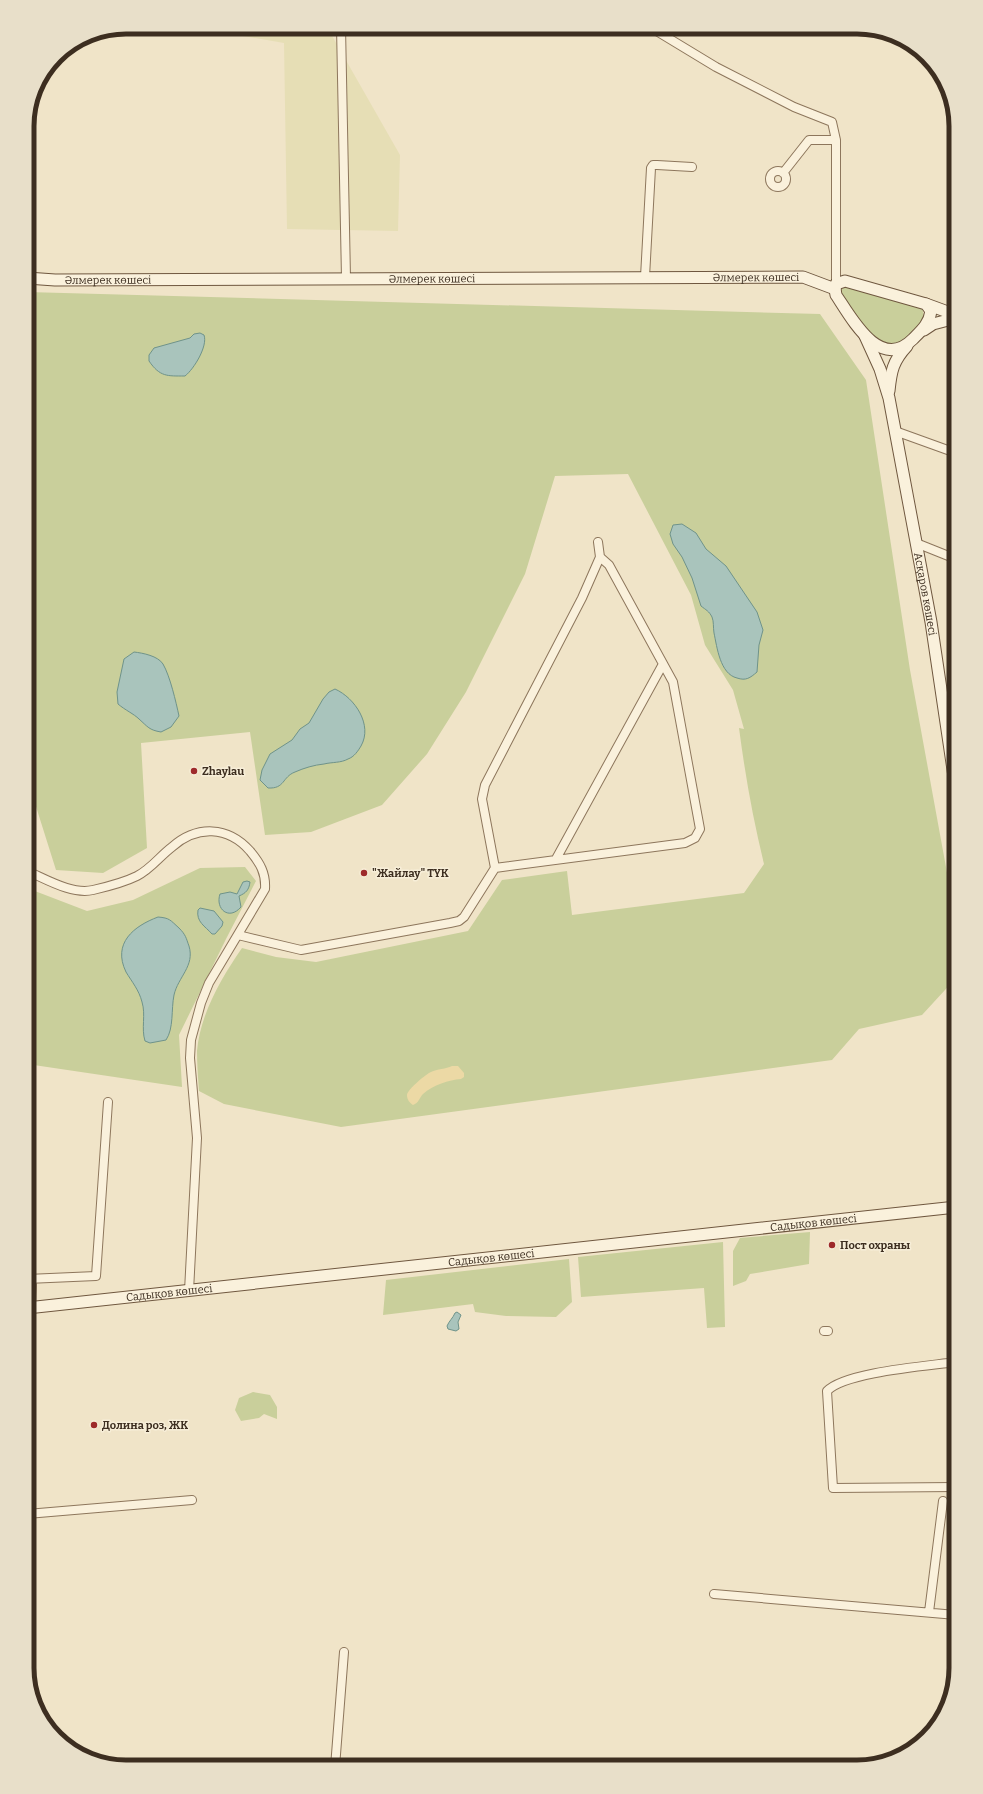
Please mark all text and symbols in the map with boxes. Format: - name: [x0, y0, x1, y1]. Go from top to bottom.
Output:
- street label: Әлмерек көшесі: [713, 271, 800, 284]
- street label: Әлмерек көшесі: [389, 272, 476, 285]
- street label: Әлмерек көшесі: [65, 273, 152, 286]
- street label: Асқаров көшесі: [912, 551, 940, 637]
- place label: Zhaylau: [202, 765, 244, 778]
- marker: Zhaylau: [189, 766, 199, 776]
- place label: "Жайлау" ТҮК: [372, 867, 449, 880]
- marker: "Жайлау" ТҮК: [359, 868, 369, 878]
- street label: Садықов көшесі: [770, 1211, 858, 1234]
- place label: Пост охраны: [840, 1239, 911, 1252]
- marker: Пост охраны: [827, 1240, 837, 1250]
- street label: Садықов көшесі: [447, 1246, 536, 1269]
- street label: Садықов көшесі: [125, 1281, 214, 1304]
- place label: Долина роз, ЖК: [102, 1419, 188, 1432]
- marker: Долина роз, ЖК: [89, 1420, 99, 1430]

